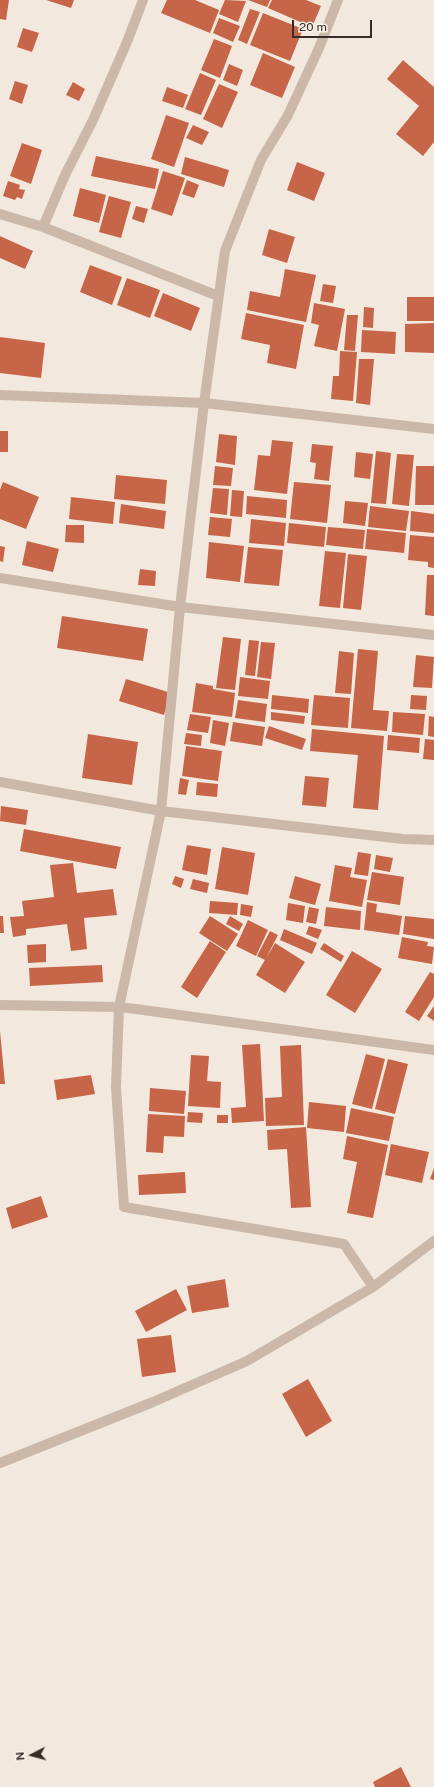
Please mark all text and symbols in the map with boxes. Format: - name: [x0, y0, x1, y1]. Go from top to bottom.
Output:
- scale bar: [294, 12, 374, 38]
- text: 20 m: [299, 20, 327, 34]
- north arrow: [12, 1735, 52, 1775]
- text: N: [14, 1751, 26, 1761]

